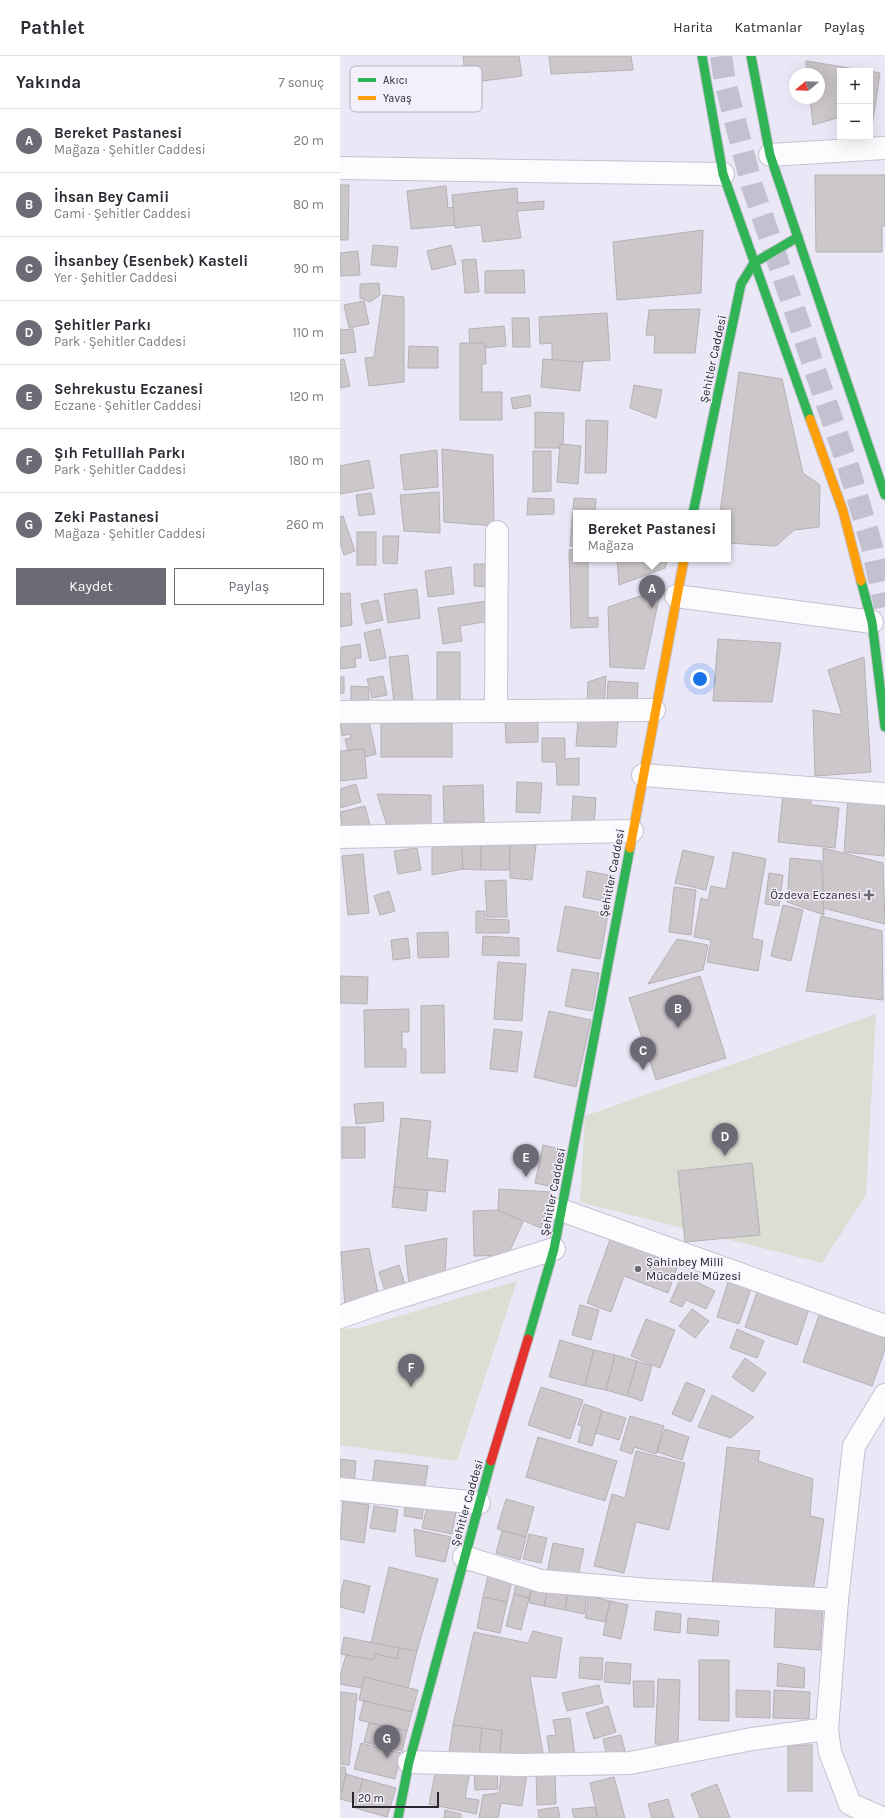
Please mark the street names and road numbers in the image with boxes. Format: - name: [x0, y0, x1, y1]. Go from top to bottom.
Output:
- street label: Şehitler Caddesi: [697, 314, 729, 404]
- street label: Şehitler Caddesi: [597, 828, 627, 918]
- street label: Şehitler Caddesi: [538, 1147, 568, 1237]
- street label: Şehitler Caddesi: [448, 1458, 486, 1548]

